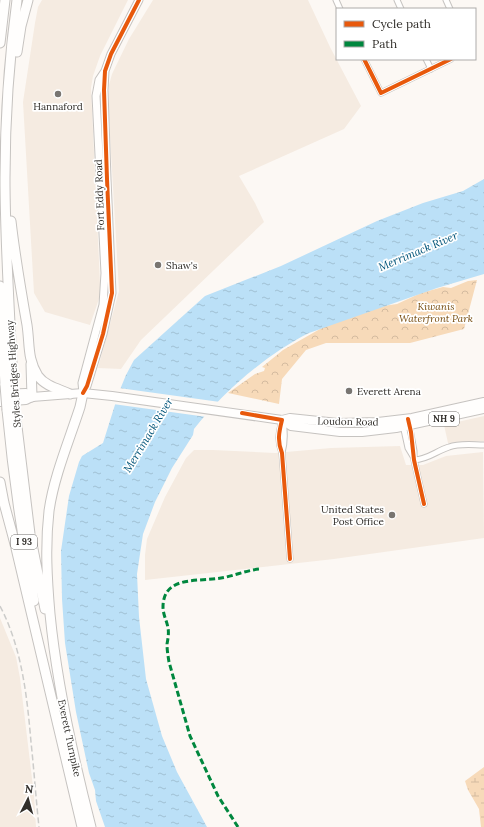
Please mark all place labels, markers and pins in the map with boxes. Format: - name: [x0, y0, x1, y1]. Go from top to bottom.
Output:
- marker: Hannaford: [53, 89, 63, 99]
- place label: Hannaford: [33, 100, 83, 113]
- place label: Shaw's: [166, 259, 198, 272]
- marker: Shaw's: [153, 260, 163, 270]
- place label: Everett Arena: [357, 385, 421, 398]
- marker: Everett Arena: [344, 386, 354, 396]
- place label: United States Post Office: [321, 503, 385, 528]
- marker: United States Post Office: [387, 510, 397, 520]

